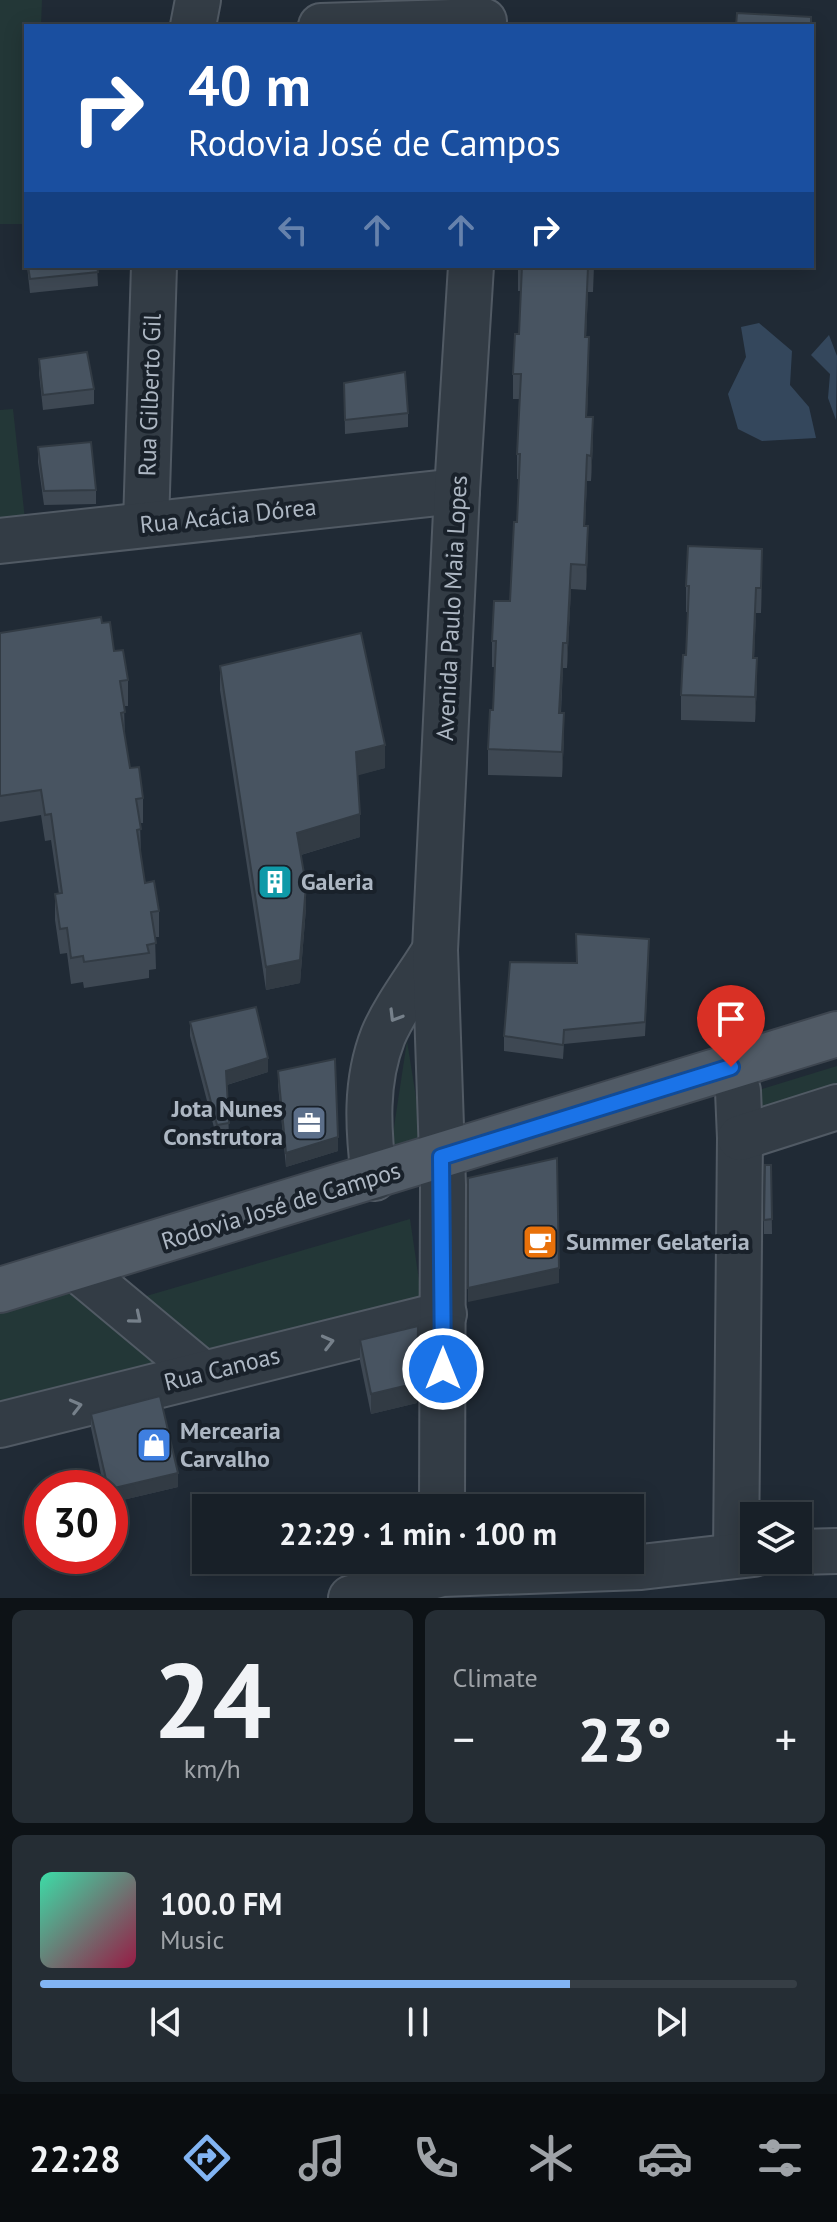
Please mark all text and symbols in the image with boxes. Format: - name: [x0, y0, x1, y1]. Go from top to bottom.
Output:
- text: 40 m: [188, 49, 311, 121]
- icon: right: [56, 56, 160, 160]
- text: Rodovia José de Campos: [188, 119, 561, 166]
- icon: left: [271, 208, 315, 252]
- icon: ahead: [355, 208, 399, 252]
- icon: ahead: [439, 208, 483, 252]
- icon: right: [523, 208, 567, 252]
- street label: Rua Gilberto Gil: [131, 313, 168, 477]
- street label: Avenida Paulo Maia Lopes: [429, 474, 474, 742]
- street label: Rua Acácia Dórea: [138, 491, 318, 540]
- building icon: Galeria: [256, 863, 294, 901]
- place label: Galeria: [301, 866, 374, 897]
- pin: [697, 985, 765, 1067]
- icon: arrive: [709, 997, 753, 1041]
- one-way arrow: [389, 1007, 404, 1022]
- place label: Jota Nunes Construtora: [163, 1093, 283, 1152]
- office icon: Jota Nunes Construtora: [290, 1104, 328, 1142]
- street label: Rodovia José de Campos: [158, 1154, 404, 1257]
- cafe icon: Summer Gelateria: [521, 1223, 559, 1261]
- place label: Summer Gelateria: [566, 1226, 750, 1257]
- one-way arrow: [127, 1308, 142, 1323]
- position arrow: [401, 1327, 485, 1411]
- one-way arrow: [320, 1335, 334, 1352]
- street label: Rua Canoas: [161, 1339, 283, 1398]
- one-way arrow: [68, 1398, 82, 1415]
- place label: Mercearia Carvalho: [180, 1415, 281, 1474]
- shop icon: Mercearia Carvalho: [135, 1426, 173, 1464]
- speed limit sign: 30: [24, 1470, 128, 1574]
- map controls: [740, 1502, 812, 1574]
- button: layers: [740, 1502, 812, 1574]
- text: 22:29 · 1 min · 100 m: [279, 1514, 557, 1553]
- text: 24: [153, 1632, 271, 1767]
- text: Climate: [453, 1661, 538, 1694]
- text: 23°: [578, 1700, 672, 1778]
- text: −: [453, 1710, 475, 1767]
- text: +: [775, 1710, 797, 1767]
- text: km/h: [184, 1752, 241, 1785]
- text: 100.0 FM: [160, 1884, 282, 1923]
- text: Music: [160, 1923, 224, 1956]
- icon: previous: [144, 2000, 188, 2044]
- icon: pause: [396, 2000, 440, 2044]
- icon: next: [649, 2000, 693, 2044]
- icon: directions: [179, 2130, 235, 2186]
- icon: music: [294, 2130, 350, 2186]
- icon: phone: [408, 2130, 464, 2186]
- icon: climate: [523, 2130, 579, 2186]
- icon: car: [637, 2130, 693, 2186]
- icon: filters: [752, 2130, 808, 2186]
- text: 22:28: [29, 2135, 121, 2182]

